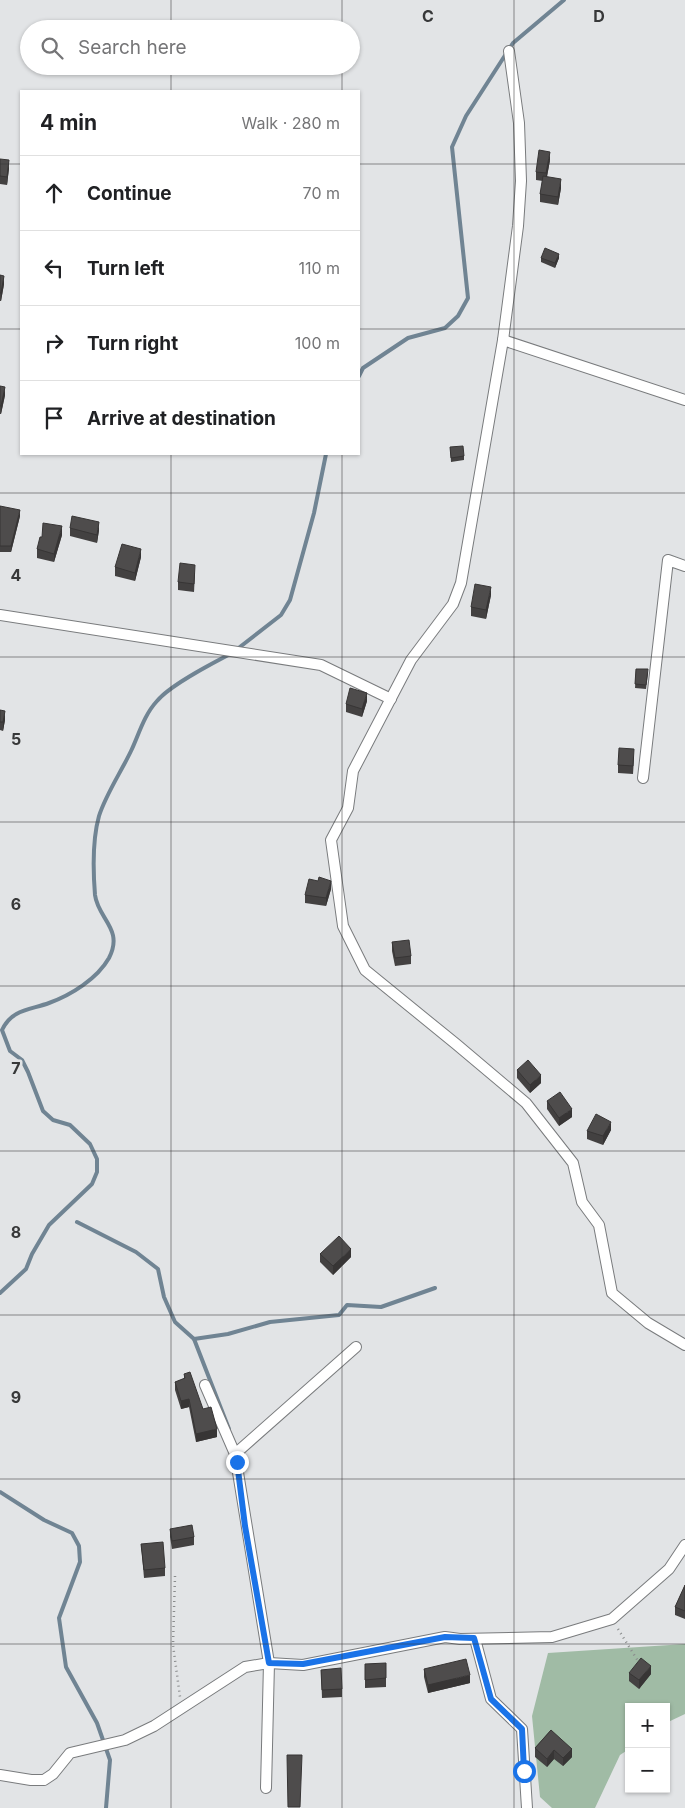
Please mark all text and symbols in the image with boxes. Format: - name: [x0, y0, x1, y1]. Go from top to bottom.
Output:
- text: C: [422, 6, 434, 26]
- text: D: [593, 6, 605, 26]
- search box: [20, 20, 360, 75]
- icon: search: [38, 34, 66, 62]
- text: Search here: [78, 36, 187, 59]
- text: 4 min: [40, 110, 97, 135]
- text: Walk · 280 m: [242, 113, 340, 133]
- icon: ahead: [40, 179, 68, 207]
- text: Continue: [87, 182, 172, 205]
- text: 70 m: [303, 183, 340, 203]
- icon: left: [40, 254, 68, 282]
- text: Turn left: [87, 257, 165, 280]
- text: 110 m: [298, 258, 340, 278]
- icon: right: [40, 329, 68, 357]
- text: Turn right: [87, 332, 178, 355]
- text: 100 m: [295, 333, 340, 353]
- icon: arrive: [40, 404, 68, 432]
- text: Arrive at destination: [87, 407, 276, 430]
- text: 4: [11, 565, 22, 585]
- text: 5: [11, 729, 21, 749]
- text: 6: [11, 894, 21, 914]
- text: 7: [11, 1058, 21, 1078]
- text: 8: [11, 1222, 21, 1242]
- text: 9: [11, 1387, 21, 1407]
- route end: [226, 1451, 249, 1474]
- map controls: [625, 1703, 670, 1793]
- button: +: [625, 1703, 670, 1748]
- button: −: [625, 1748, 670, 1793]
- route start: [513, 1760, 536, 1783]

